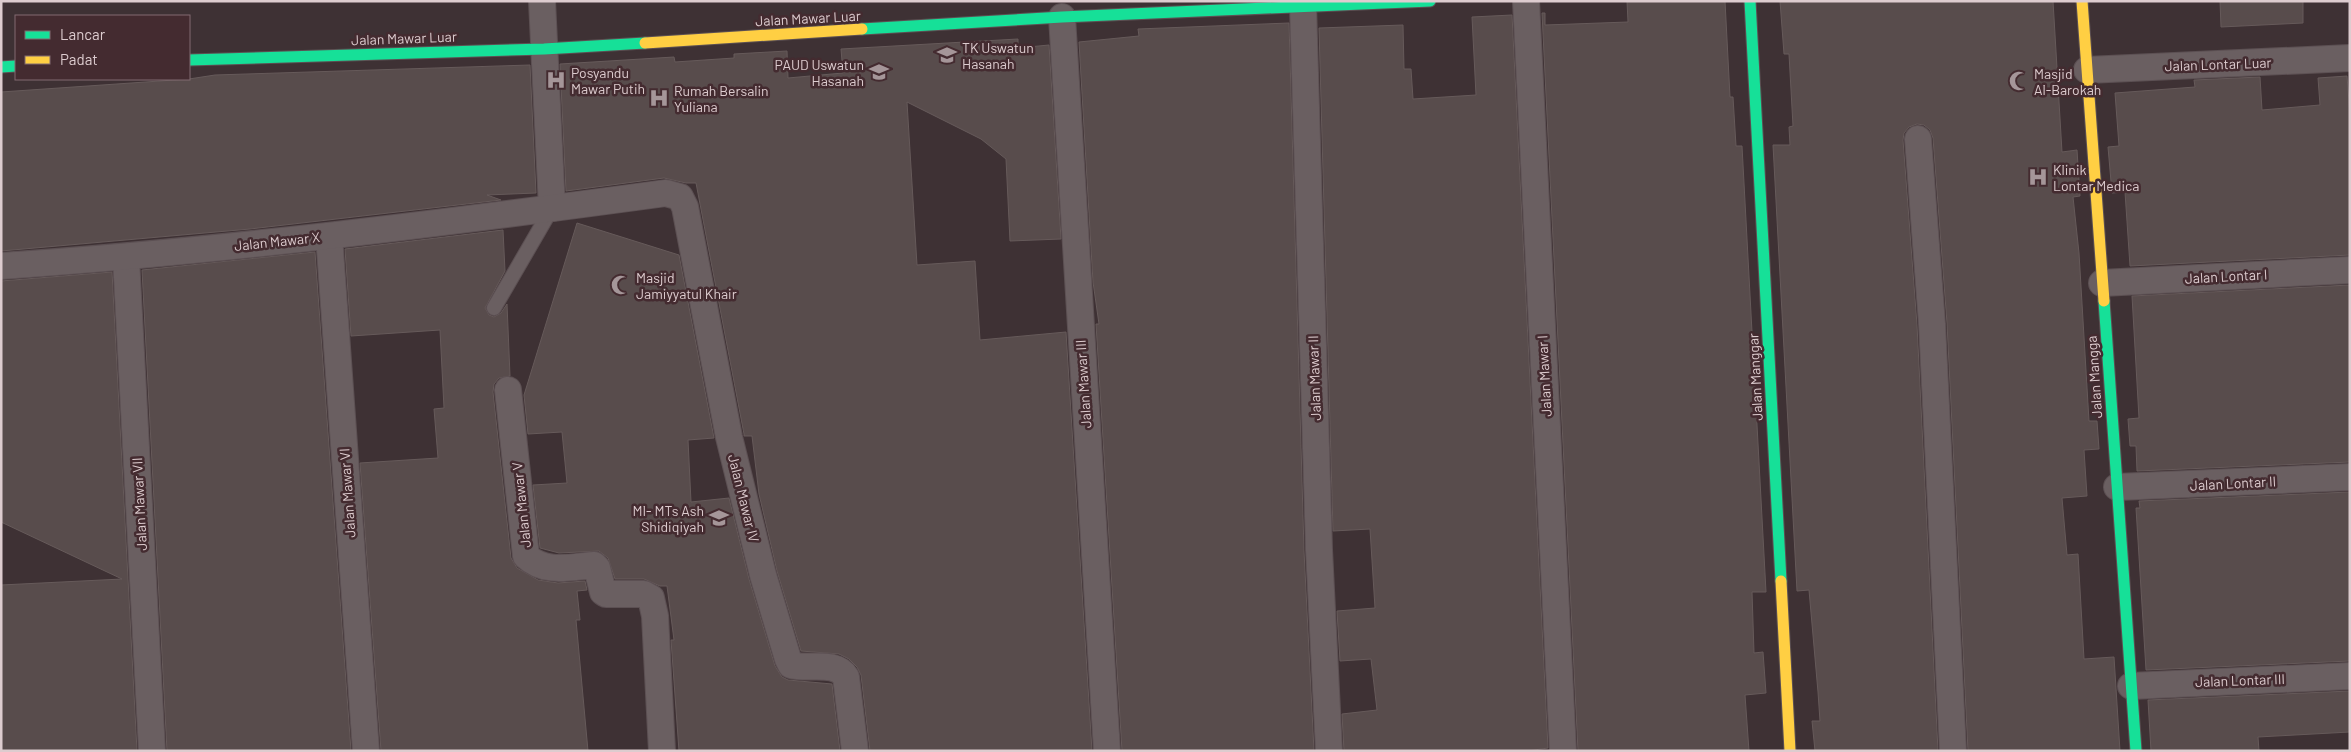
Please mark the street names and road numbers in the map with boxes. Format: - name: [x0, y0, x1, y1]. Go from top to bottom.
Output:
- street label: Jalan Mawar Luar: [755, 7, 861, 29]
- street label: Jalan Mawar Luar: [351, 28, 457, 48]
- street label: Jalan Lontar Luar: [2164, 54, 2272, 74]
- street label: Jalan Mawar X: [233, 228, 321, 254]
- street label: Jalan Lontar I: [2184, 265, 2268, 287]
- street label: Jalan Manggar: [1744, 333, 1766, 421]
- street label: Jalan Mawar II: [1304, 335, 1324, 421]
- street label: Jalan Mawar I: [1533, 335, 1555, 417]
- street label: Jalan Mangga: [2083, 335, 2105, 419]
- street label: Jalan Mawar III: [1071, 339, 1095, 429]
- street label: Jalan Mawar VI: [335, 448, 359, 538]
- street label: Jalan Mawar IV: [725, 452, 763, 544]
- street label: Jalan Mawar VII: [128, 457, 150, 551]
- street label: Jalan Mawar V: [508, 461, 534, 549]
- street label: Jalan Lontar II: [2189, 472, 2277, 494]
- street label: Jalan Lontar III: [2195, 670, 2285, 690]

